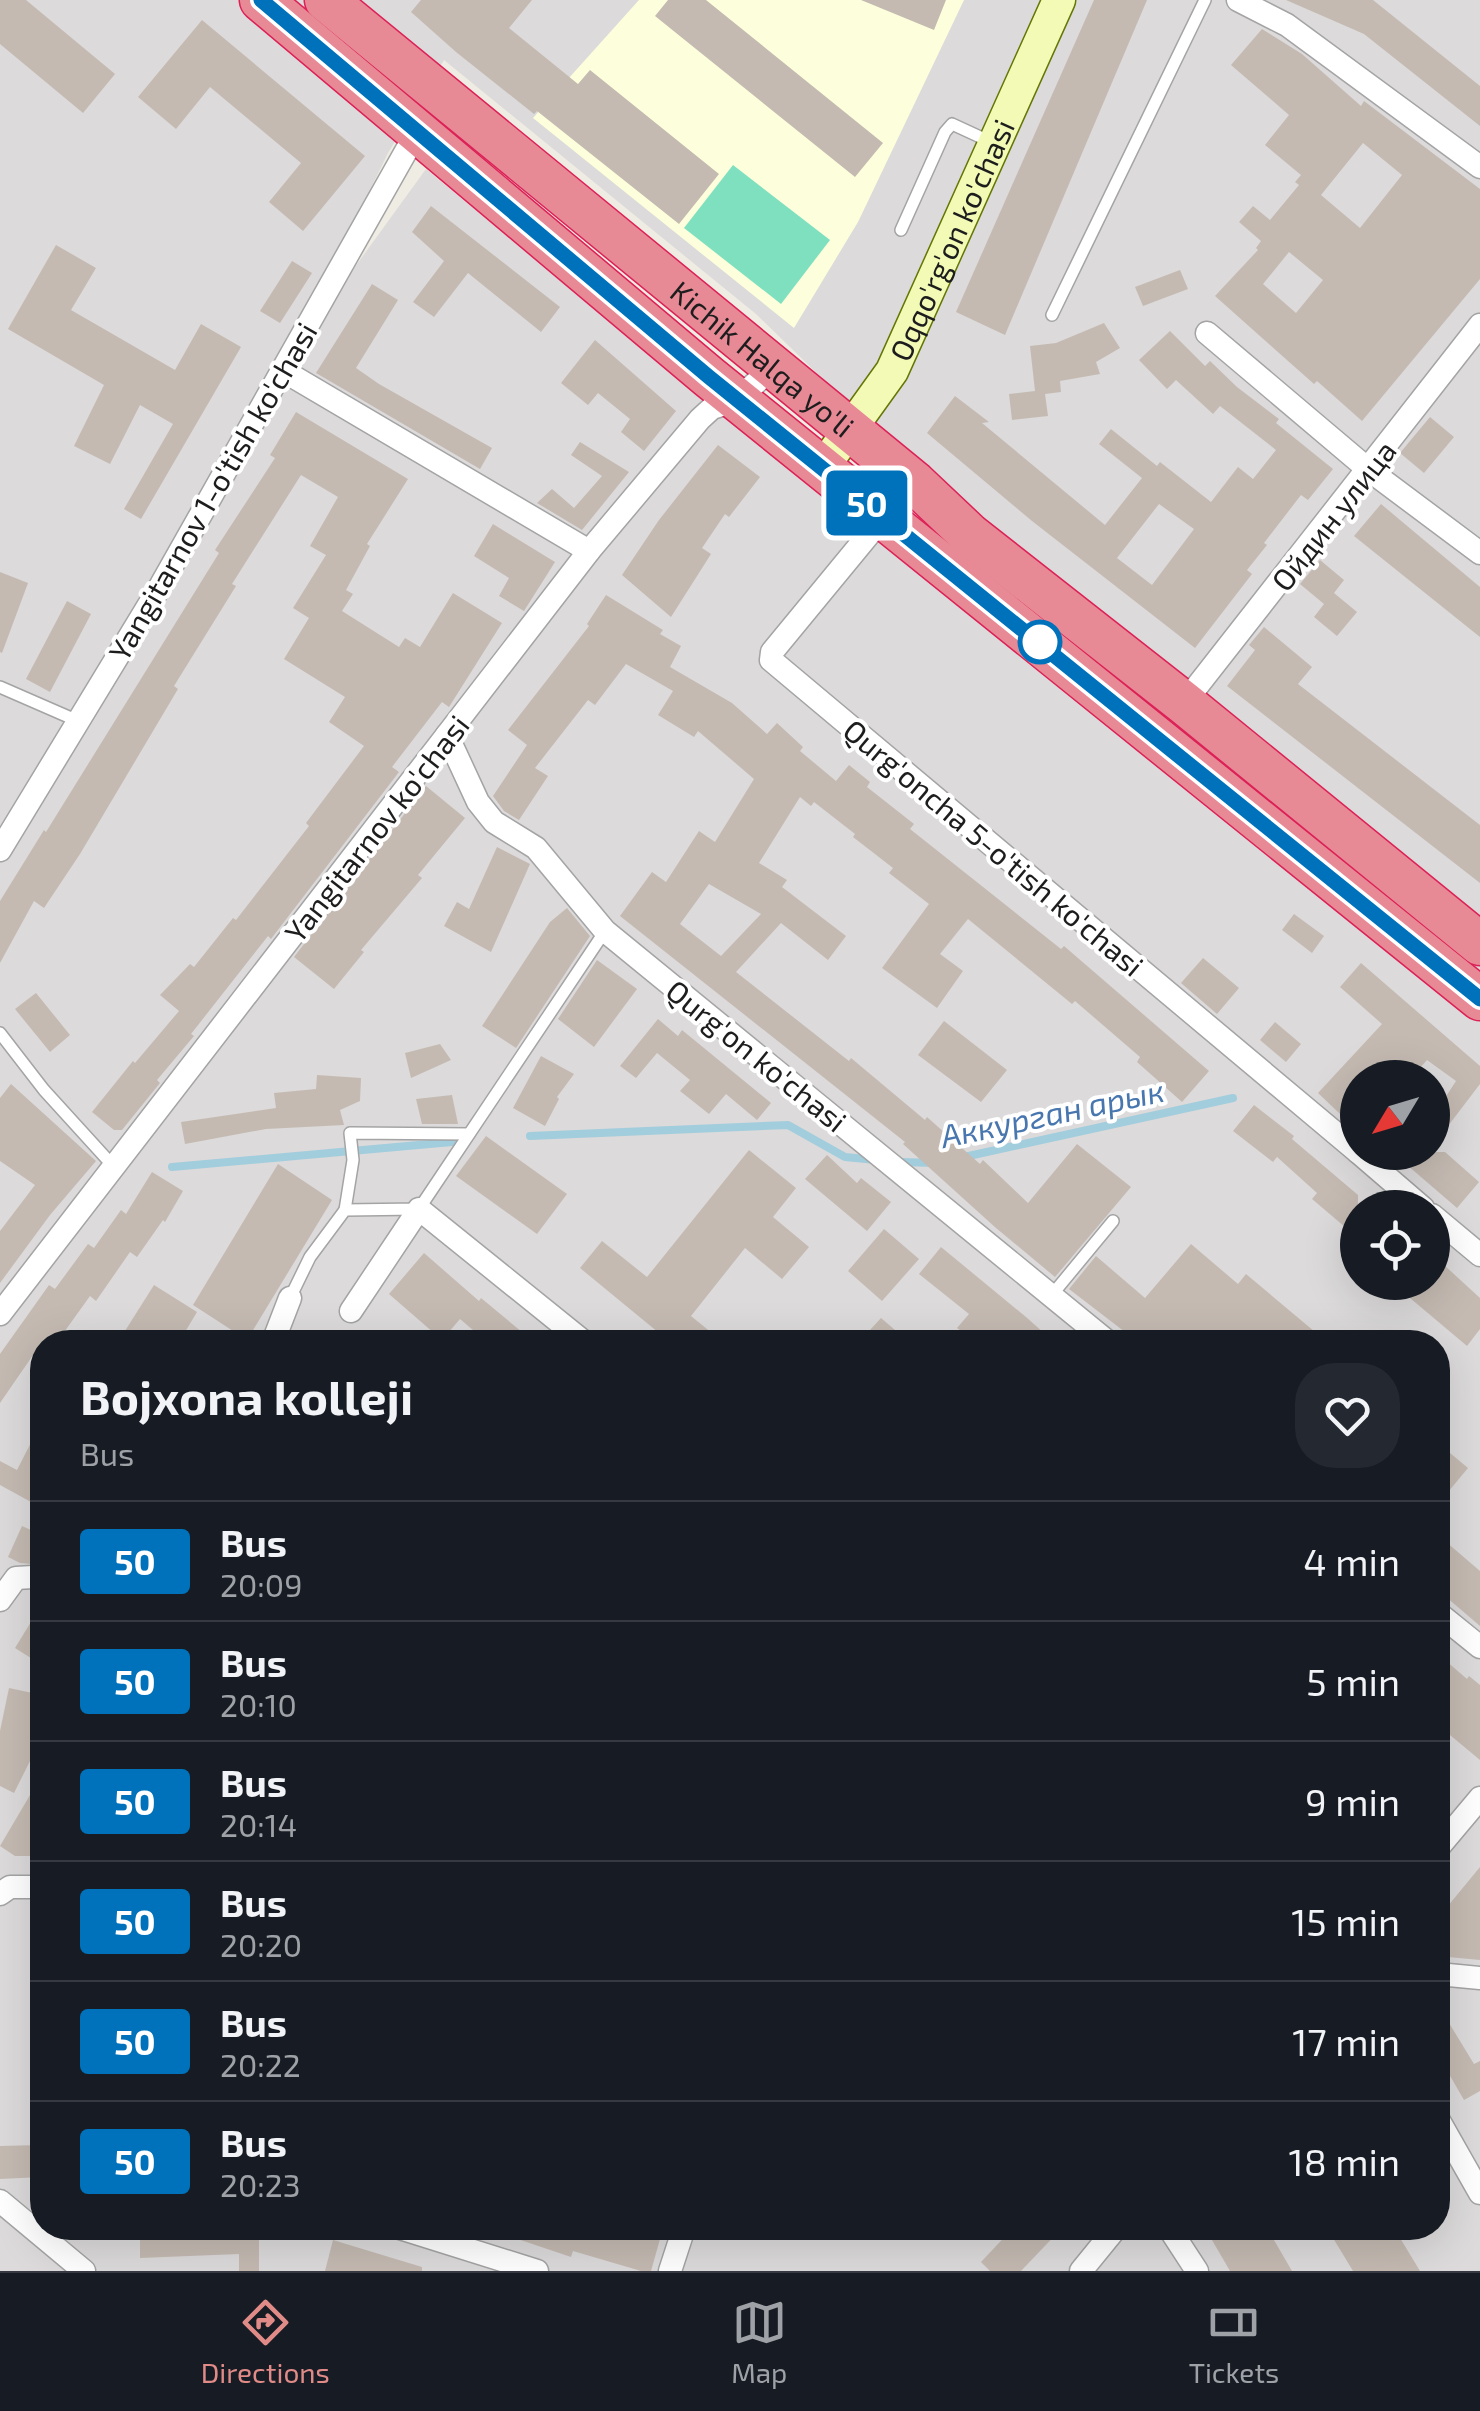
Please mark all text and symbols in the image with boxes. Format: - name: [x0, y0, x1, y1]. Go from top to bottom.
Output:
- street label: Oqqo'rg'on ko'chasi: [881, 114, 1021, 366]
- street label: Kichik Halqa yo'li: [664, 273, 862, 444]
- street label: Yangitarnov 1-o'tish ko'chasi: [100, 316, 324, 666]
- street label: Ойдин улица: [1263, 433, 1404, 598]
- line badge: 50: [822, 470, 912, 536]
- text: 50: [846, 482, 888, 524]
- unlabelled marker: [1019, 621, 1061, 663]
- street label: Yangitarnov ko'chasi: [276, 707, 476, 949]
- street label: Qurg'oncha 5-o'tish ko'chasi: [837, 711, 1151, 983]
- street label: Qurg'on ko'chasi: [660, 971, 854, 1139]
- north arrow: [1340, 1060, 1450, 1170]
- map controls: [1340, 1060, 1450, 1300]
- water label: Аккурган арык: [936, 1070, 1167, 1154]
- button: locate: [1340, 1190, 1450, 1300]
- button: heart: [1295, 1363, 1400, 1468]
- text: Bojxona kolleji: [80, 1367, 413, 1425]
- text: Bus: [80, 1434, 134, 1472]
- text: Bus: [220, 1519, 287, 1565]
- text: 4 min: [1303, 1538, 1400, 1584]
- text: 50: [114, 1540, 156, 1582]
- text: 20:09: [220, 1565, 302, 1603]
- text: Bus: [220, 1639, 287, 1685]
- text: 5 min: [1306, 1658, 1400, 1704]
- text: 50: [114, 1660, 156, 1702]
- text: 20:10: [220, 1685, 297, 1723]
- text: Bus: [220, 1759, 287, 1805]
- text: 9 min: [1305, 1778, 1400, 1824]
- text: 50: [114, 1780, 156, 1822]
- text: 20:14: [220, 1805, 297, 1843]
- text: Bus: [220, 1879, 287, 1925]
- text: 15 min: [1291, 1898, 1400, 1944]
- text: 50: [114, 1900, 156, 1942]
- text: 20:20: [220, 1925, 302, 1963]
- text: Bus: [220, 1999, 287, 2045]
- text: 17 min: [1292, 2018, 1400, 2064]
- text: 50: [114, 2020, 156, 2062]
- text: 20:22: [220, 2045, 301, 2083]
- text: Bus: [220, 2119, 287, 2165]
- text: 18 min: [1289, 2138, 1400, 2184]
- text: 50: [114, 2140, 156, 2182]
- text: 20:23: [220, 2165, 301, 2203]
- tab: Directions: [201, 2295, 330, 2389]
- tab: Map: [731, 2295, 787, 2389]
- tab: Tickets: [1189, 2295, 1279, 2389]

